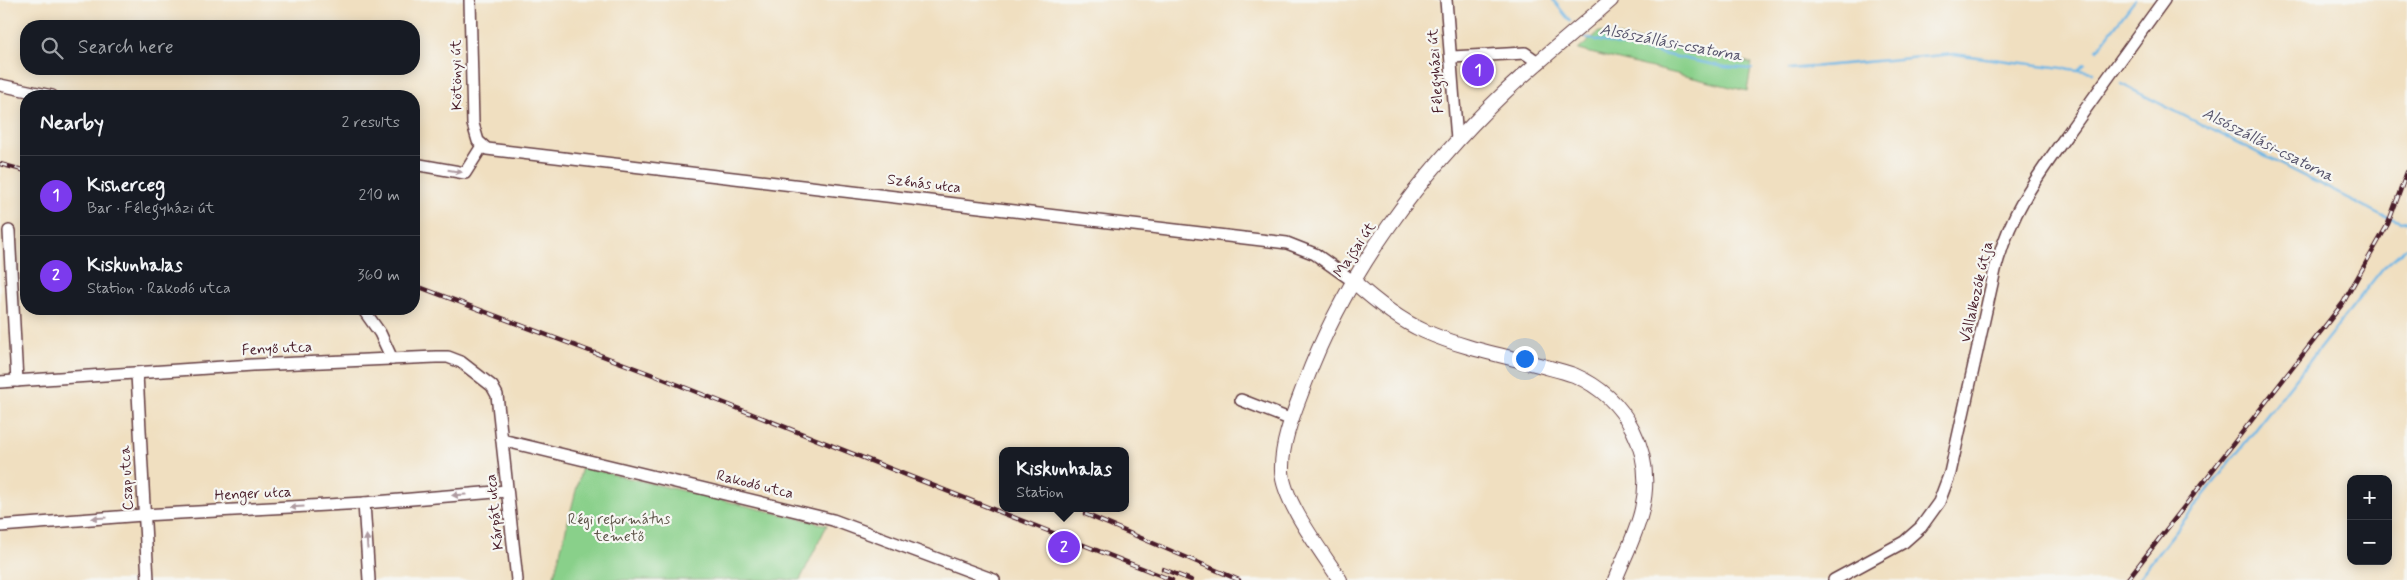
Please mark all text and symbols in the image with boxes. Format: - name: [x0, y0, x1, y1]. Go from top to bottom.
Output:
- water label: Alsószállási-csatorna: [1598, 19, 1745, 67]
- search box: [20, 20, 420, 75]
- street label: Félegyházi út: [1423, 28, 1450, 114]
- icon: search: [38, 34, 66, 62]
- text: Search here: [78, 35, 174, 60]
- street label: Kötönyi út: [446, 39, 468, 110]
- pin: 1: [1462, 51, 1494, 89]
- water label: Alsószállási-csatorna: [2199, 103, 2338, 188]
- text: Nearby: [40, 109, 104, 137]
- text: 2 results: [342, 112, 400, 133]
- one-way arrow: [448, 168, 464, 176]
- street label: Szénás utca: [886, 170, 962, 198]
- text: Kisherceg: [87, 173, 165, 198]
- text: 1: [52, 185, 60, 206]
- text: 210 m: [359, 185, 400, 206]
- text: Bar · Félegyházi út: [87, 198, 215, 219]
- street label: Majsai út: [1329, 218, 1381, 282]
- street label: Vállalkozók útja: [1956, 239, 1998, 345]
- text: Kiskunhalas: [87, 253, 183, 278]
- text: 2: [52, 265, 60, 286]
- text: 360 m: [357, 265, 400, 286]
- text: Station · Rakodó utca: [87, 278, 231, 299]
- street label: Fenyő utca: [241, 337, 313, 361]
- your location: [1512, 346, 1538, 372]
- street label: Csap utca: [115, 444, 139, 511]
- popup: [999, 447, 1129, 512]
- text: Kiskunhalas: [1016, 457, 1112, 482]
- street label: Rakodó utca: [714, 466, 796, 504]
- street label: Kárpát utca: [481, 473, 509, 551]
- map controls: [2347, 475, 2392, 565]
- button: +: [2347, 475, 2392, 520]
- street label: Henger utca: [214, 482, 292, 507]
- text: Station: [1016, 482, 1064, 503]
- one-way arrow: [450, 491, 466, 499]
- one-way arrow: [288, 503, 304, 511]
- park label: Régi református temető: [568, 510, 671, 547]
- one-way arrow: [91, 515, 107, 523]
- button: −: [2347, 520, 2392, 565]
- pin: 2: [1048, 528, 1080, 566]
- one-way arrow: [362, 533, 370, 549]

